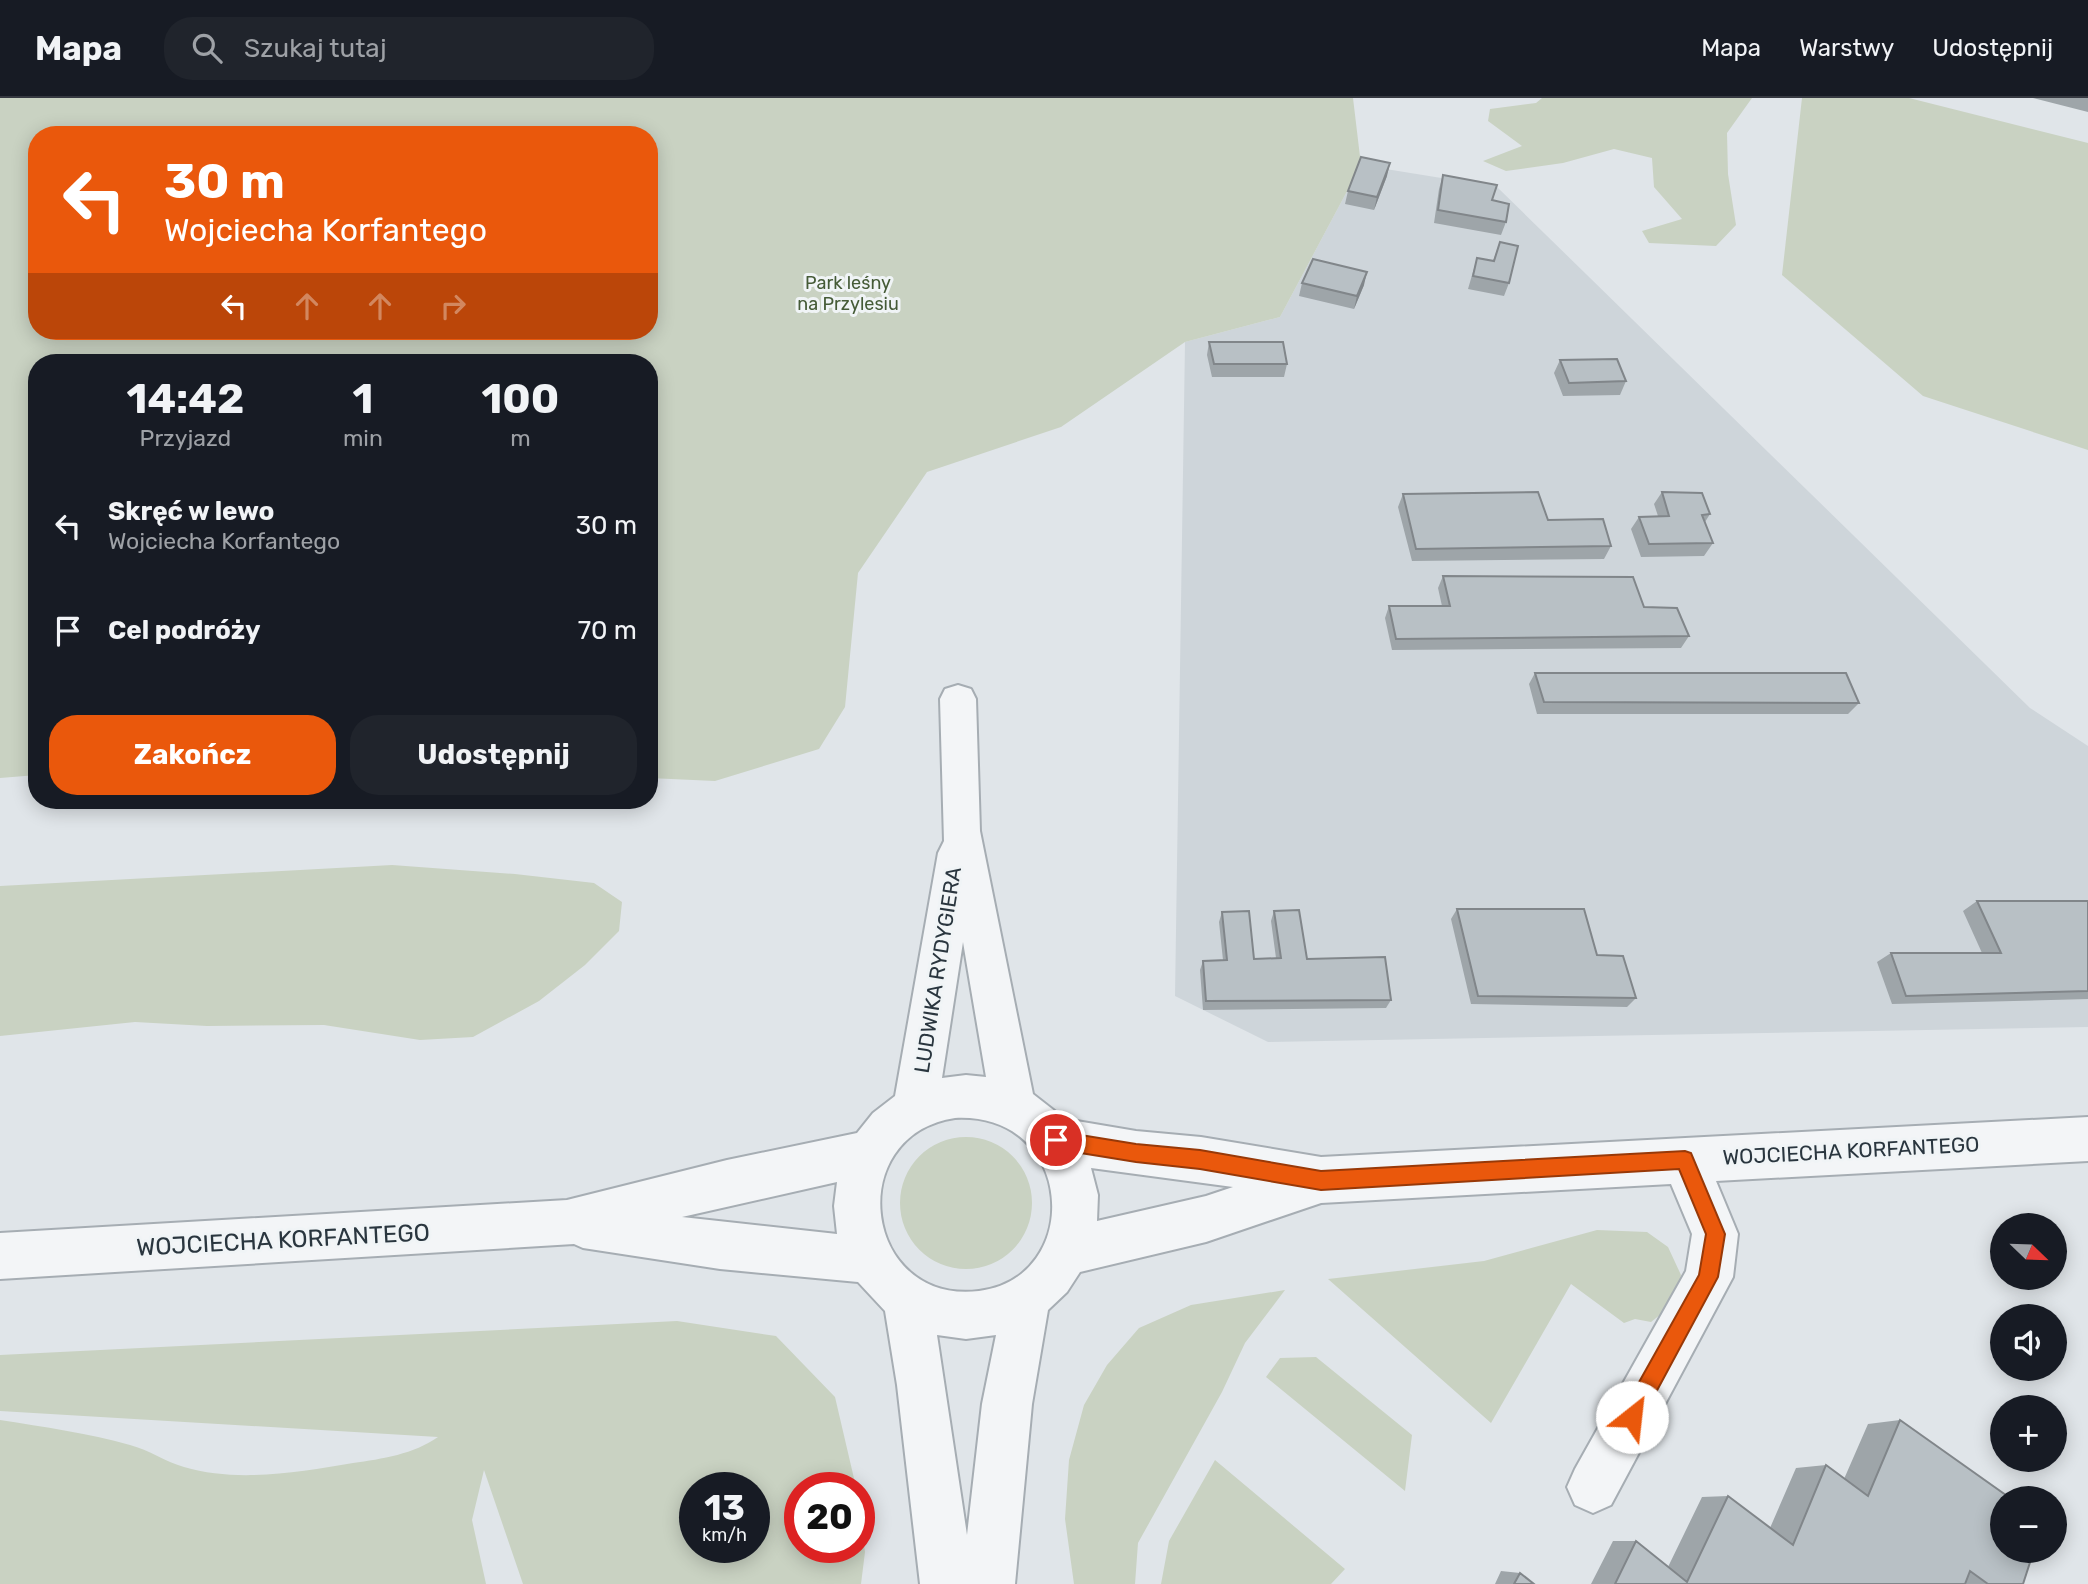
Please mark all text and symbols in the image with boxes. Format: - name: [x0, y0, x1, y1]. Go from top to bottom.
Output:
- search box: [164, 17, 654, 80]
- text: Mapa: [35, 29, 122, 68]
- icon: search: [188, 29, 226, 67]
- text: Szukaj tutaj: [244, 33, 387, 64]
- text: Mapa: [1701, 34, 1761, 62]
- text: Warstwy: [1799, 34, 1894, 62]
- text: Udostępnij: [1932, 34, 2053, 62]
- text: 30 m: [164, 152, 285, 210]
- icon: left: [49, 154, 140, 245]
- text: Wojciecha Korfantego: [164, 211, 487, 249]
- park label: Park leśny na Przylesiu: [797, 272, 899, 315]
- icon: left: [215, 287, 253, 325]
- icon: ahead: [288, 287, 326, 325]
- icon: ahead: [361, 287, 399, 325]
- icon: right: [434, 287, 472, 325]
- text: 14:42: [127, 374, 244, 424]
- text: 1: [352, 374, 373, 424]
- text: 100: [481, 374, 559, 424]
- text: Przyjazd: [140, 424, 231, 452]
- text: min: [343, 424, 383, 452]
- text: m: [510, 424, 531, 452]
- text: Skręć w lewo: [108, 496, 274, 527]
- icon: left: [49, 507, 87, 545]
- text: 30 m: [575, 510, 637, 541]
- text: Wojciecha Korfantego: [108, 527, 340, 555]
- icon: arrive: [49, 612, 87, 650]
- text: Cel podróży: [108, 615, 261, 646]
- text: 70 m: [578, 615, 637, 646]
- button: Zakończ: [49, 715, 336, 795]
- button: Udostępnij: [350, 715, 637, 795]
- street label: LUDWIKA RYDYGIERA: [909, 865, 966, 1075]
- pin: [1026, 1110, 1086, 1170]
- icon: arrive: [1037, 1121, 1075, 1159]
- street label: WOJCIECHA KORFANTEGO: [1722, 1131, 1980, 1170]
- north arrow: [1990, 1213, 2067, 1290]
- map controls: [1990, 1213, 2067, 1563]
- street label: WOJCIECHA KORFANTEGO: [135, 1218, 431, 1262]
- button: sound: [1990, 1304, 2067, 1381]
- position arrow: [1595, 1380, 1669, 1454]
- button: +: [1990, 1395, 2067, 1472]
- speed limit sign: 20: [784, 1472, 875, 1563]
- button: −: [1990, 1486, 2067, 1563]
- text: 13: [704, 1487, 745, 1529]
- text: km/h: [702, 1524, 747, 1546]

